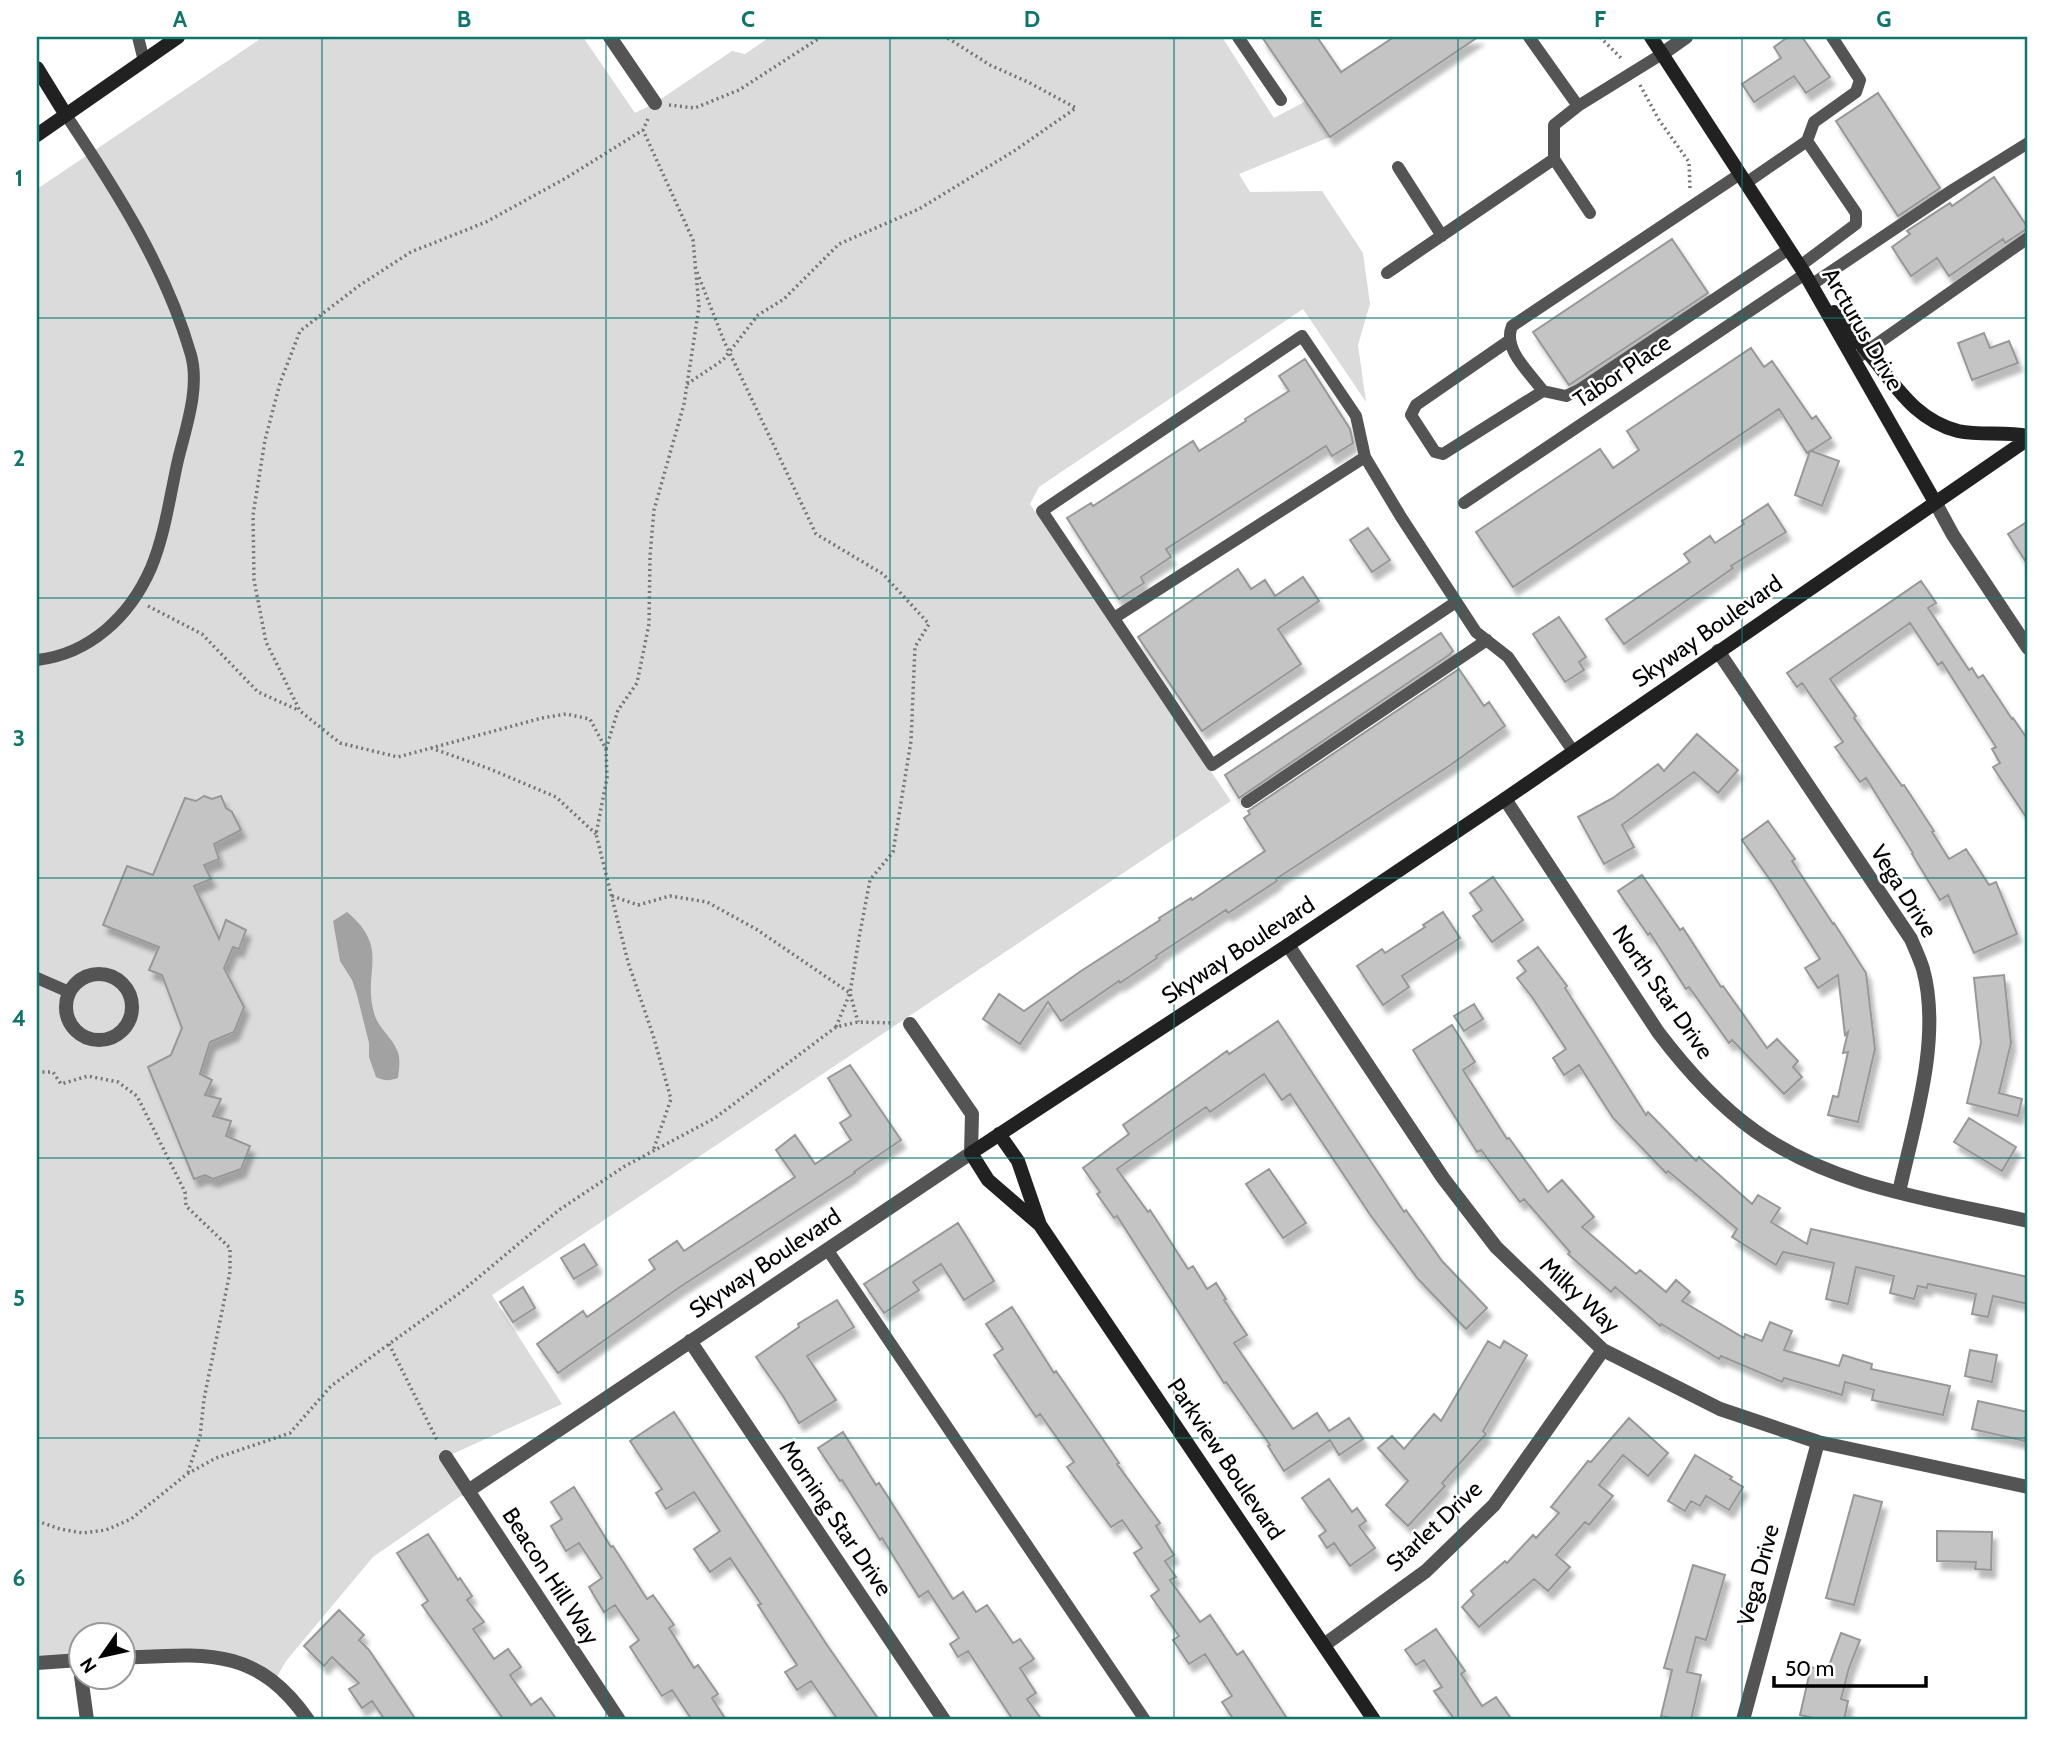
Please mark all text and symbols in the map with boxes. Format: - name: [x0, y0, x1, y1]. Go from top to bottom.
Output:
- text: A: [173, 5, 188, 33]
- text: B: [457, 5, 471, 33]
- text: C: [741, 5, 755, 33]
- text: D: [1024, 5, 1040, 33]
- text: E: [1309, 5, 1323, 33]
- text: F: [1594, 5, 1606, 33]
- text: G: [1876, 5, 1892, 33]
- text: 1: [15, 164, 23, 192]
- street label: Arcturus Drive: [1817, 263, 1909, 396]
- street label: Tabor Place: [1568, 328, 1676, 414]
- text: 2: [13, 444, 25, 472]
- street label: Skyway Boulevard: [1627, 569, 1787, 693]
- text: 3: [13, 724, 25, 752]
- street label: Vega Drive: [1865, 840, 1943, 943]
- street label: Skyway Boulevard: [1156, 890, 1320, 1010]
- street label: North Star Drive: [1606, 920, 1720, 1065]
- text: 4: [12, 1004, 26, 1032]
- street label: Skyway Boulevard: [684, 1202, 846, 1324]
- street label: Milky Way: [1534, 1251, 1626, 1339]
- text: 5: [13, 1284, 25, 1312]
- street label: Parkview Boulevard: [1162, 1373, 1290, 1545]
- street label: Morning Star Drive: [774, 1435, 898, 1601]
- street label: Starlet Drive: [1380, 1474, 1488, 1577]
- street label: Beacon Hill Way: [496, 1502, 606, 1650]
- street label: Vega Drive: [1731, 1521, 1785, 1629]
- text: 6: [13, 1564, 25, 1592]
- north arrow: [66, 1620, 136, 1690]
- scale bar: [1774, 1645, 1927, 1689]
- text: N: [75, 1653, 102, 1677]
- text: 50 m: [1785, 1656, 1834, 1681]

